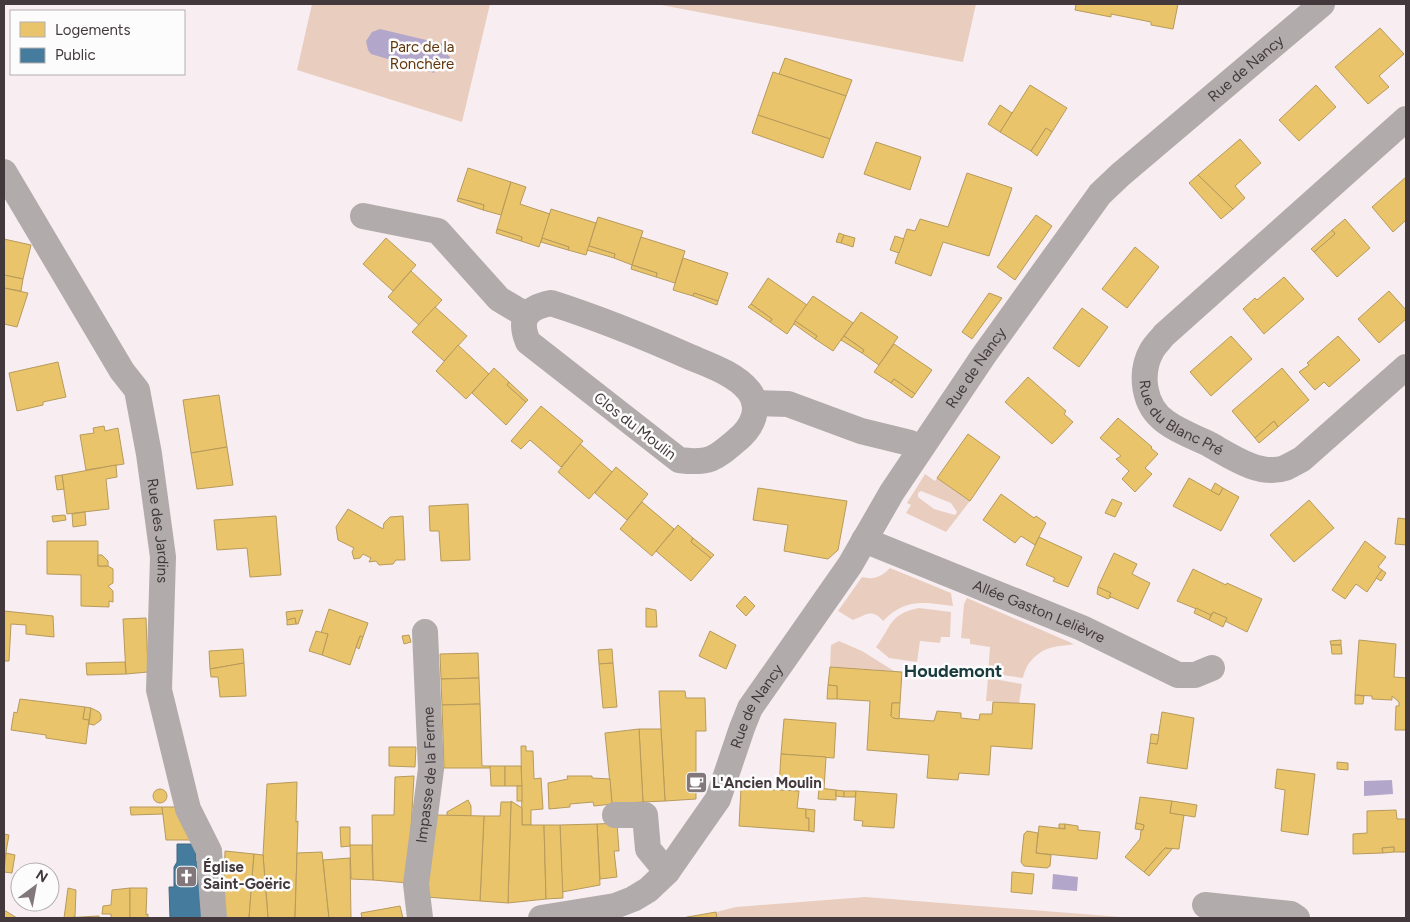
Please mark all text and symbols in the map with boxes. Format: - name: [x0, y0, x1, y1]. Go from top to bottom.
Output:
- legend: [10, 10, 185, 75]
- text: Logements: [55, 21, 130, 39]
- street label: Rue de Nancy: [1204, 31, 1287, 106]
- park label: Parc de la Ronchère: [390, 38, 454, 73]
- text: Public: [55, 46, 96, 64]
- street label: Rue de Nancy: [942, 324, 1010, 412]
- street label: Rue du Blanc Pré: [1136, 379, 1227, 459]
- street label: Clos du Moulin: [590, 388, 680, 464]
- street label: Rue des Jardins: [143, 477, 172, 583]
- street label: Allée Gaston Lelièvre: [970, 576, 1108, 647]
- district label: Houdemont: [904, 660, 1002, 682]
- street label: Rue de Nancy: [727, 661, 787, 751]
- street label: Impasse de la Ferme: [412, 706, 440, 844]
- cafe icon: L'Ancien Moulin: [684, 771, 708, 795]
- place label: L'Ancien Moulin: [712, 774, 822, 792]
- place label: Église Saint-Goëric: [203, 858, 291, 893]
- north arrow: [10, 862, 60, 912]
- church icon: Église Saint-Goëric: [175, 864, 199, 888]
- text: N: [33, 866, 51, 886]

